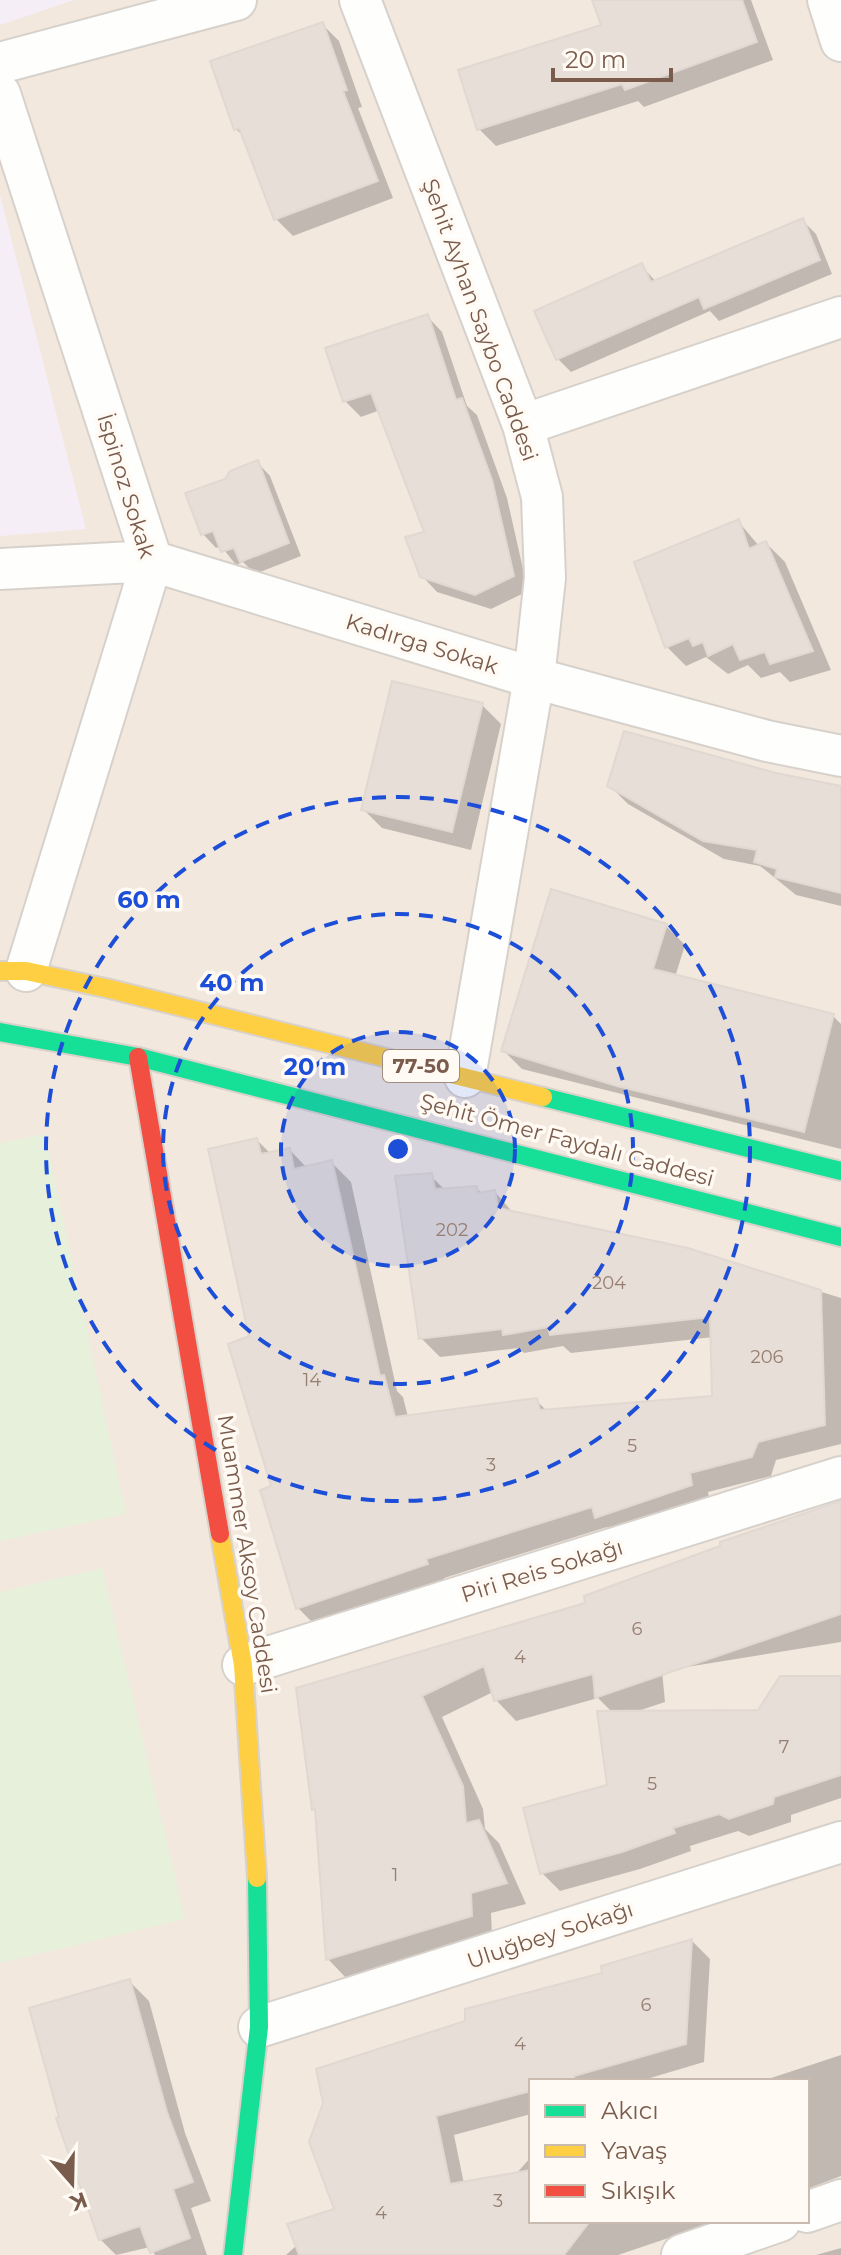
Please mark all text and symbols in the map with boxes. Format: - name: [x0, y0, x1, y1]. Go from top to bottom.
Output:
- scale bar: [553, 32, 671, 82]
- text: 20 m: [565, 45, 626, 74]
- street label: Şehit Ayhan Saybo Caddesi: [416, 175, 544, 465]
- street label: İspinoz Sokak: [91, 410, 161, 563]
- street label: Kadırga Sokak: [343, 608, 502, 680]
- text: 60 m: [117, 885, 181, 914]
- text: 40 m: [200, 968, 264, 997]
- road number: 77-50: [383, 1050, 459, 1082]
- text: 20 m: [284, 1052, 346, 1081]
- street label: Şehit Ömer Faydalı Caddesi: [417, 1088, 717, 1192]
- centre of rings: [384, 1135, 412, 1163]
- house number: 202: [436, 1219, 468, 1241]
- house number: 204: [592, 1272, 626, 1294]
- house number: 206: [750, 1346, 784, 1368]
- house number: 14: [303, 1369, 321, 1391]
- street label: Muammer Aksoy Caddesi: [212, 1413, 282, 1695]
- house number: 5: [627, 1435, 637, 1457]
- house number: 3: [486, 1454, 496, 1476]
- street label: Piri Reis Sokağı: [458, 1534, 626, 1608]
- house number: 6: [632, 1618, 643, 1640]
- house number: 4: [514, 1646, 526, 1668]
- house number: 7: [779, 1736, 789, 1758]
- house number: 5: [647, 1773, 657, 1795]
- house number: 1: [392, 1864, 398, 1886]
- street label: Uluğbey Sokağı: [463, 1895, 637, 1975]
- house number: 6: [641, 1994, 652, 2016]
- house number: 4: [514, 2033, 526, 2055]
- legend: [529, 2079, 809, 2223]
- text: Akıcı: [601, 2096, 659, 2125]
- text: Yavaş: [601, 2136, 667, 2165]
- north arrow: [32, 2143, 112, 2223]
- text: Sıkışık: [601, 2176, 676, 2205]
- text: K: [66, 2186, 91, 2217]
- house number: 3: [493, 2190, 503, 2212]
- house number: 4: [375, 2202, 387, 2224]

